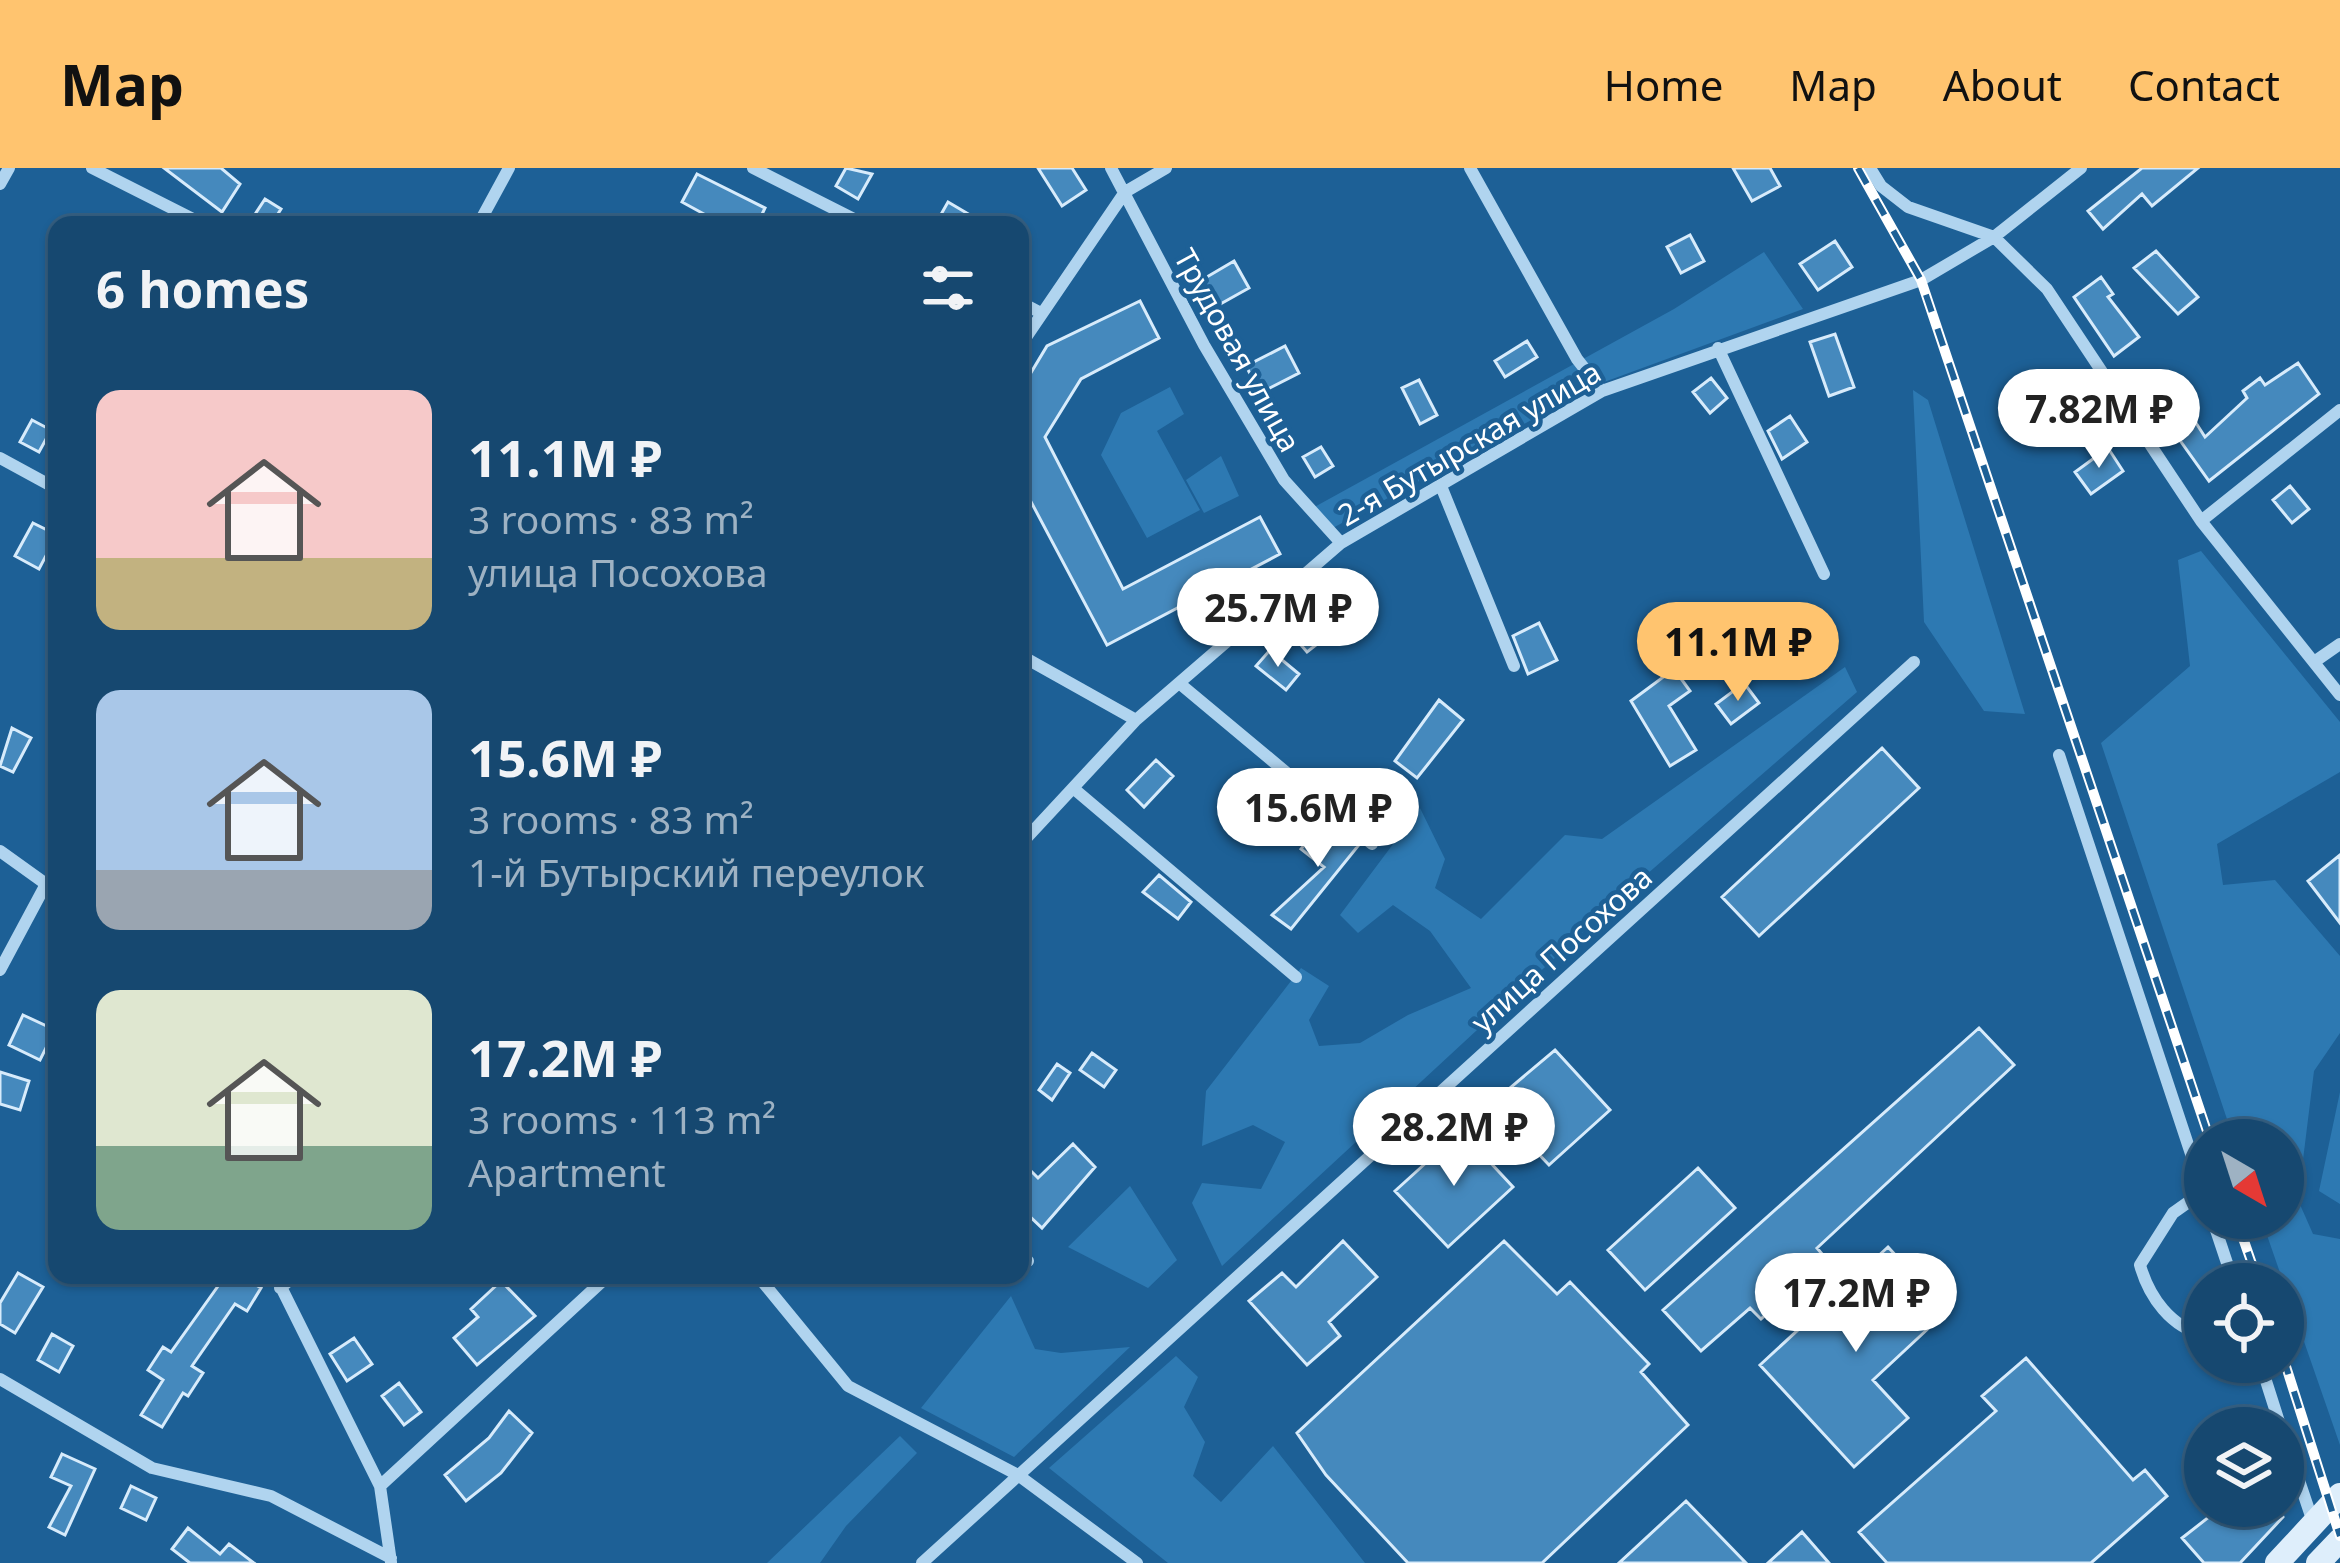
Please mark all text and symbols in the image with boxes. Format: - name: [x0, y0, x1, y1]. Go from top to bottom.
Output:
- text: Map: [60, 45, 184, 123]
- text: Home: [1604, 56, 1723, 113]
- text: Map: [1789, 56, 1877, 113]
- text: About: [1943, 56, 2062, 113]
- text: Contact: [2128, 56, 2280, 113]
- street label: Трудовая улица: [1165, 241, 1311, 459]
- text: 6 homes: [96, 253, 309, 323]
- icon: filters: [915, 255, 981, 321]
- street label: 2-я Бутырская улица: [1330, 351, 1608, 535]
- pin: 7.82M ₽: [1988, 369, 2210, 471]
- text: 7.82M ₽: [2025, 381, 2173, 434]
- text: 11.1M ₽: [468, 422, 662, 492]
- icon: home: [192, 438, 336, 582]
- text: 3 rooms · 83 m²: [468, 492, 754, 545]
- text: улица Посохова: [468, 545, 768, 598]
- pin: 25.7M ₽: [1167, 568, 1389, 670]
- text: 25.7M ₽: [1204, 580, 1352, 633]
- pin: 11.1M ₽: [1627, 602, 1849, 704]
- text: 11.1M ₽: [1664, 614, 1812, 667]
- text: 15.6M ₽: [468, 722, 662, 792]
- icon: home: [192, 738, 336, 882]
- pin: 15.6M ₽: [1207, 768, 1429, 870]
- text: 15.6M ₽: [1244, 780, 1392, 833]
- text: 3 rooms · 83 m²: [468, 792, 754, 845]
- text: 1-й Бутырский переулок: [468, 845, 924, 898]
- street label: улица Посохова: [1462, 857, 1660, 1041]
- text: 17.2M ₽: [468, 1022, 662, 1092]
- icon: home: [192, 1038, 336, 1182]
- pin: 28.2M ₽: [1343, 1087, 1565, 1189]
- text: 3 rooms · 113 m²: [468, 1092, 776, 1145]
- text: 28.2M ₽: [1380, 1099, 1528, 1152]
- north arrow: [2184, 1119, 2304, 1239]
- map controls: [2184, 1119, 2304, 1527]
- text: Apartment: [468, 1145, 666, 1198]
- pin: 17.2M ₽: [1745, 1253, 1967, 1355]
- button: locate: [2184, 1263, 2304, 1383]
- text: 17.2M ₽: [1782, 1265, 1930, 1318]
- button: layers: [2184, 1407, 2304, 1527]

